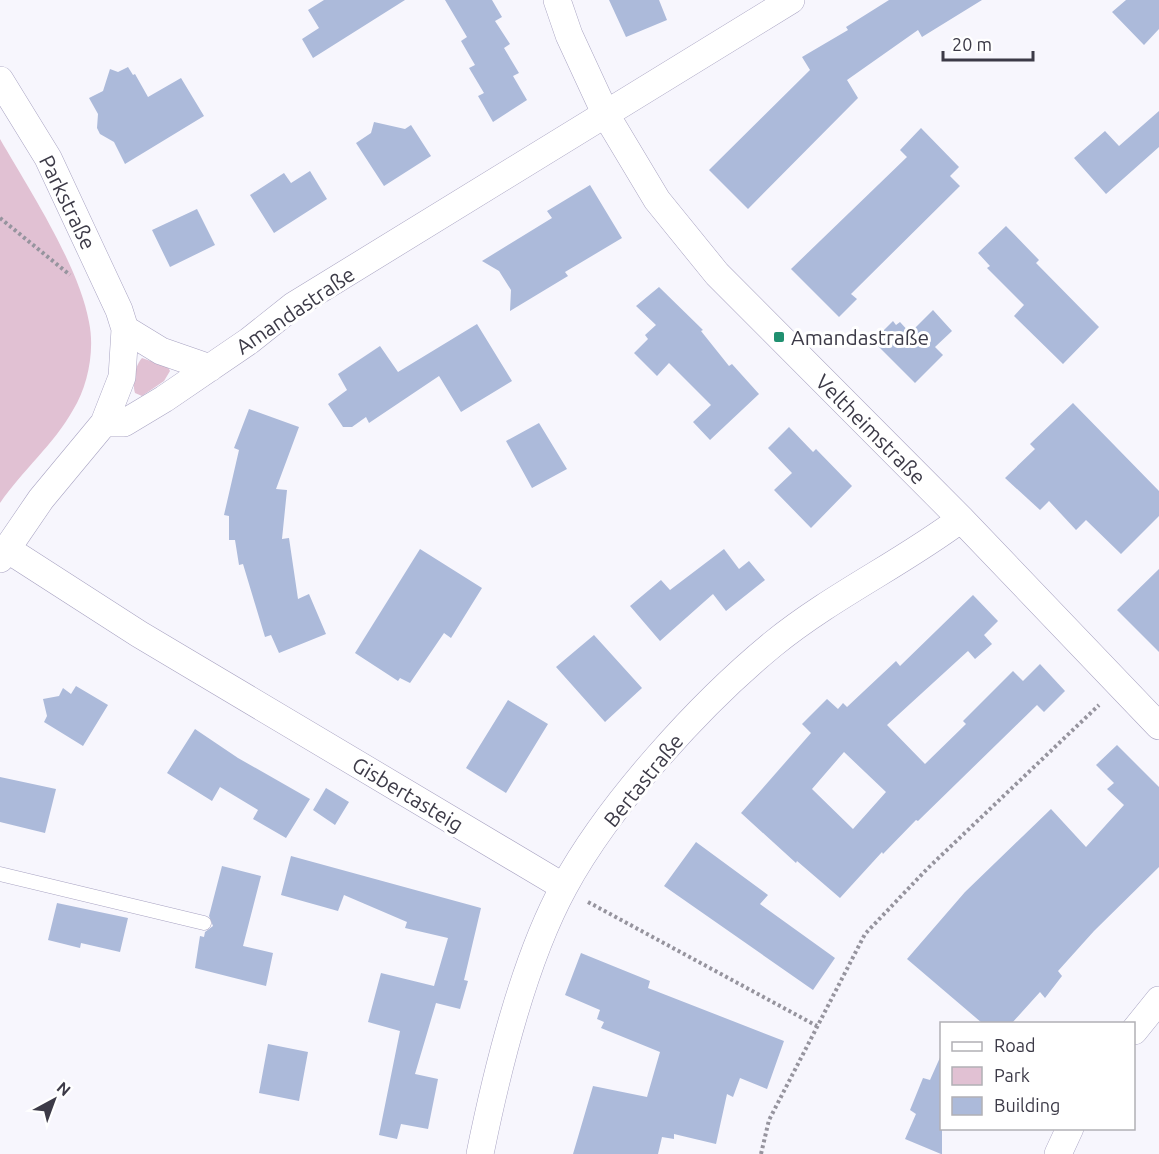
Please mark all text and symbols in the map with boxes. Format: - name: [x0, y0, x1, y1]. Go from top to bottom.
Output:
- scale bar: [943, 24, 1033, 62]
- text: 20 m: [952, 34, 992, 54]
- street label: Parkstraße: [35, 151, 101, 253]
- street label: Amandastraße: [231, 261, 359, 359]
- place label: Amandastraße: [791, 325, 929, 349]
- marker: Amandastraße: [772, 330, 786, 344]
- street label: Veltheimstraße: [811, 369, 931, 489]
- street label: Bertastraße: [598, 729, 688, 831]
- street label: Gisbertasteig: [348, 752, 468, 836]
- legend: [940, 1022, 1135, 1130]
- text: Road: [994, 1035, 1036, 1055]
- text: Park: [994, 1065, 1030, 1085]
- north arrow: [24, 1070, 84, 1130]
- text: N: [53, 1078, 74, 1099]
- text: Building: [994, 1095, 1060, 1115]

